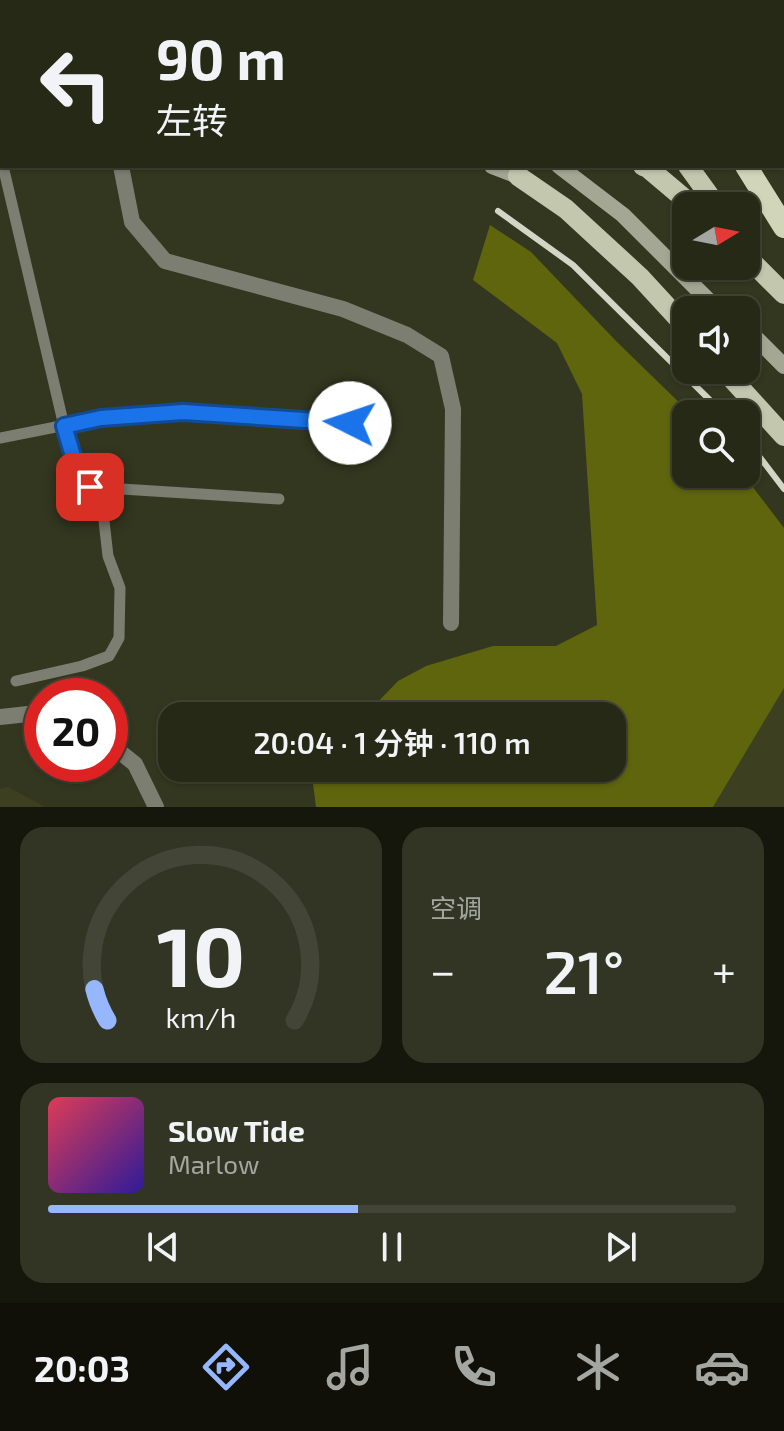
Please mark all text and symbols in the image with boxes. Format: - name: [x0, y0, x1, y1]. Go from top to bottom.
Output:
- text: 90 m: [156, 24, 286, 91]
- icon: left: [24, 32, 128, 136]
- text: 左转: [156, 98, 228, 141]
- north arrow: [672, 192, 760, 280]
- map controls: [672, 192, 760, 488]
- button: sound: [672, 296, 760, 384]
- position arrow: [308, 381, 392, 465]
- button: search: [672, 400, 760, 488]
- pin: [56, 453, 124, 521]
- icon: arrive: [68, 465, 112, 509]
- speed limit sign: 20: [24, 678, 128, 782]
- text: 20:04 · 1 分钟 · 110 m: [253, 724, 531, 760]
- text: 空调: [430, 892, 482, 923]
- text: 10: [157, 904, 245, 1004]
- text: 21°: [543, 934, 624, 1006]
- text: −: [430, 943, 456, 996]
- text: +: [712, 943, 736, 996]
- text: km/h: [166, 999, 236, 1034]
- text: Slow Tide: [168, 1112, 305, 1148]
- text: Marlow: [168, 1148, 259, 1179]
- icon: previous: [141, 1225, 185, 1269]
- icon: pause: [370, 1225, 414, 1269]
- icon: next: [599, 1225, 643, 1269]
- icon: directions: [198, 1339, 254, 1395]
- icon: music: [322, 1339, 378, 1395]
- icon: phone: [446, 1339, 502, 1395]
- icon: climate: [570, 1339, 626, 1395]
- icon: car: [694, 1339, 750, 1395]
- text: 20:03: [34, 1346, 130, 1389]

